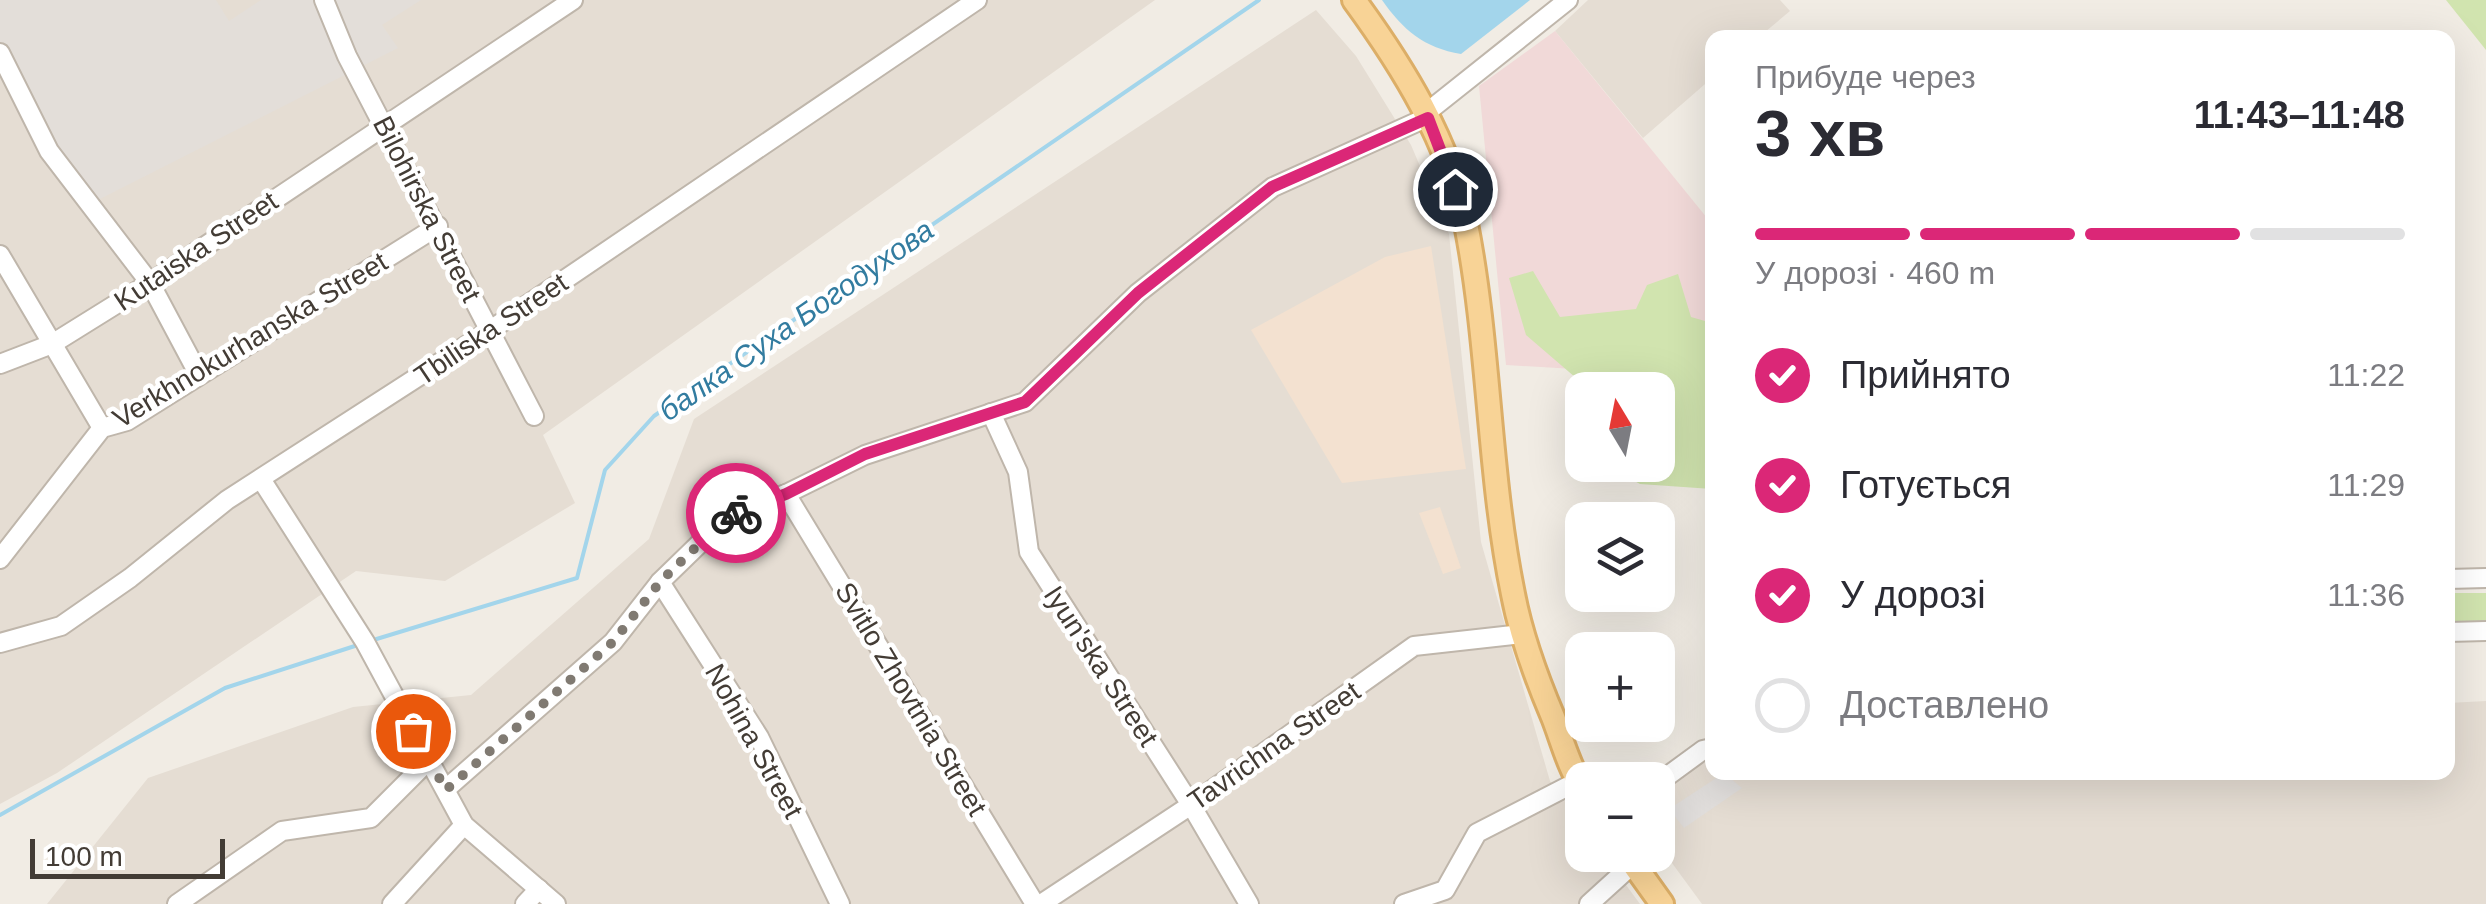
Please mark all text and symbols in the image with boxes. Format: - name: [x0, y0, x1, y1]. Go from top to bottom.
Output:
- text: Прибуде через: [1755, 59, 1976, 95]
- text: 11:43–11:48: [2194, 94, 2405, 136]
- text: 3 хв: [1755, 97, 1885, 170]
- street label: Bilohirska Street: [367, 111, 487, 307]
- pin: [1413, 147, 1498, 232]
- icon: home: [1428, 162, 1483, 217]
- street label: Kutaiska Street: [109, 185, 284, 317]
- water label: балка Суха Богодухова: [653, 213, 939, 427]
- street label: Verkhnokurhanska Street: [107, 246, 393, 434]
- text: У дорозі · 460 m: [1755, 255, 1995, 291]
- street label: Tbiliska Street: [409, 266, 573, 391]
- icon: check: [1755, 348, 1810, 403]
- text: Прийнято: [1840, 354, 2011, 396]
- text: 11:22: [2327, 357, 2405, 393]
- north arrow: [1565, 372, 1675, 482]
- map controls: [1565, 372, 1675, 872]
- icon: check: [1755, 458, 1810, 513]
- courier: [686, 463, 786, 563]
- text: Готується: [1840, 464, 2011, 506]
- text: 11:29: [2327, 467, 2405, 503]
- icon: bike: [709, 486, 764, 541]
- button: layers: [1565, 502, 1675, 612]
- icon: check: [1755, 568, 1810, 623]
- text: У дорозі: [1840, 574, 1986, 616]
- street label: Svitlo Zhovtnia Street: [829, 577, 993, 821]
- text: 11:36: [2327, 577, 2405, 613]
- street label: Iyun'ska Street: [1038, 580, 1164, 752]
- button: +: [1565, 632, 1675, 742]
- street label: Nohina Street: [699, 659, 809, 824]
- street label: Tavrichna Street: [1182, 675, 1366, 817]
- text: Доставлено: [1840, 684, 2049, 726]
- pin: [371, 689, 456, 774]
- icon: bag: [386, 704, 441, 759]
- button: −: [1565, 762, 1675, 872]
- scale bar: [30, 834, 225, 878]
- text: 100 m: [45, 841, 123, 872]

